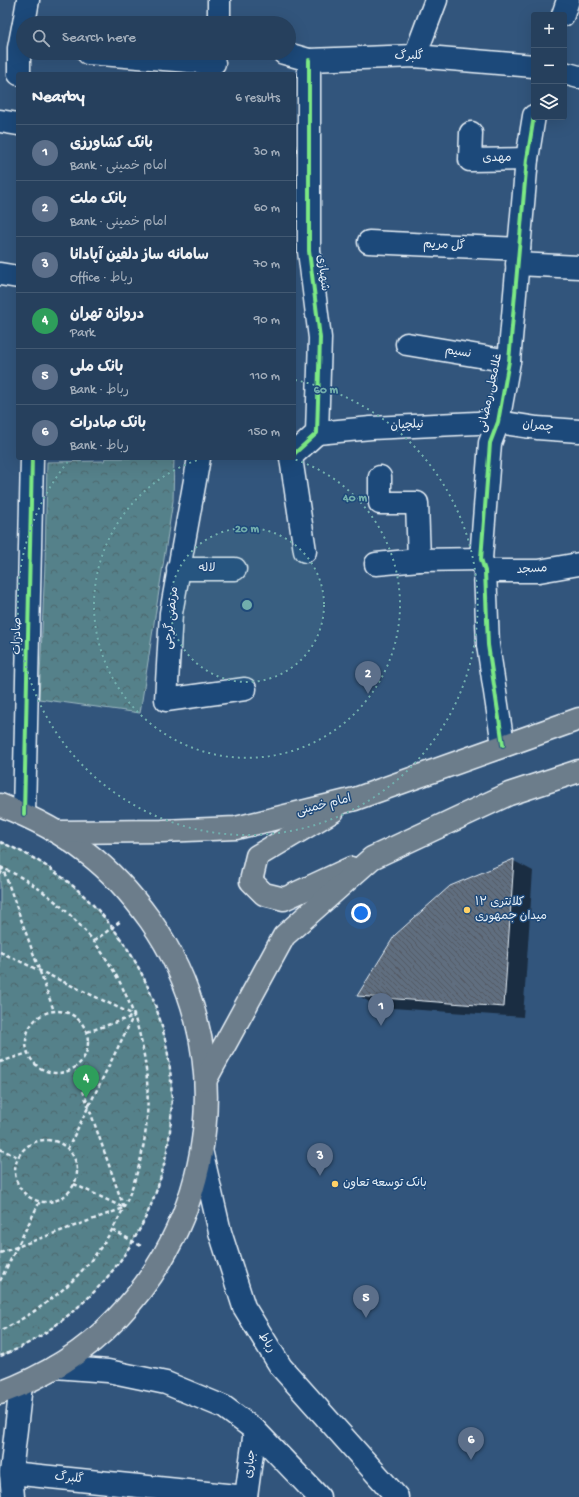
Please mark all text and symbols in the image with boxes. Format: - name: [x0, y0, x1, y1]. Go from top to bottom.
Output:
- map controls: [531, 12, 567, 120]
- button: +: [531, 12, 567, 48]
- search box: [16, 16, 296, 60]
- icon: search: [30, 27, 52, 49]
- text: Search here: [62, 29, 136, 47]
- street label: گلبرگ: [394, 48, 424, 64]
- button: −: [531, 48, 567, 84]
- button: layers: [531, 84, 567, 120]
- text: Nearby: [32, 88, 85, 108]
- text: 6 results: [235, 91, 280, 106]
- text: بانک کشاورزی: [70, 135, 153, 153]
- text: 1: [42, 145, 48, 160]
- text: 30 m: [254, 145, 280, 160]
- street label: مهدی: [482, 152, 512, 166]
- text: Bank · امام خمینی: [70, 159, 167, 174]
- text: بانک ملت: [70, 191, 127, 209]
- text: 2: [42, 201, 48, 216]
- text: 60 m: [254, 201, 280, 216]
- text: Bank · امام خمینی: [70, 215, 167, 230]
- street label: گل مریم: [423, 236, 465, 254]
- text: سامانه ساز دلفین آپادانا: [70, 247, 209, 265]
- street label: شهبازی: [313, 254, 331, 292]
- text: 3: [42, 257, 48, 272]
- text: 70 m: [254, 257, 280, 272]
- text: Office · رباط: [70, 271, 133, 286]
- text: دروازه تهران: [70, 306, 144, 324]
- text: 4: [42, 313, 48, 328]
- text: 90 m: [254, 313, 280, 328]
- text: Park: [70, 326, 95, 341]
- street label: نسیم: [444, 344, 472, 362]
- street label: غلامعلی رمضانی: [476, 352, 506, 434]
- text: بانک ملی: [70, 359, 123, 377]
- text: 5: [42, 369, 48, 384]
- text: 110 m: [250, 369, 280, 384]
- text: Bank · رباط: [70, 383, 129, 398]
- text: 60 m: [314, 384, 339, 398]
- text: بانک صادرات: [70, 415, 146, 433]
- street label: نیلچیان: [390, 418, 424, 434]
- street label: چمران: [522, 418, 554, 436]
- text: 6: [42, 425, 48, 440]
- text: 150 m: [248, 425, 280, 440]
- text: Bank · رباط: [70, 439, 129, 454]
- text: 40 m: [342, 492, 367, 506]
- text: 20 m: [235, 523, 260, 537]
- street label: لاله: [199, 562, 215, 576]
- street label: مسجد: [516, 562, 548, 578]
- street label: مرتضی گرجی: [160, 586, 182, 650]
- centre of rings: [240, 598, 254, 612]
- street label: صادرات: [11, 617, 25, 655]
- pin: 2: [355, 661, 381, 694]
- street label: امام خمینی: [295, 791, 353, 820]
- place label: کلانتری ۱۲ میدان جمهوری: [475, 896, 547, 924]
- your location: [351, 903, 371, 923]
- marker: کلانتری ۱۲ میدان جمهوری: [462, 905, 472, 915]
- pin: 1: [368, 993, 394, 1026]
- pin: 4: [73, 1065, 99, 1098]
- pin: 3: [307, 1143, 333, 1176]
- place label: بانک توسعه تعاون: [343, 1176, 427, 1191]
- marker: بانک توسعه تعاون: [330, 1179, 340, 1189]
- pin: 5: [353, 1285, 379, 1318]
- street label: رباط: [254, 1330, 278, 1356]
- pin: 6: [458, 1427, 484, 1460]
- street label: جباری: [242, 1449, 260, 1479]
- street label: گلبرگ: [54, 1469, 84, 1487]

